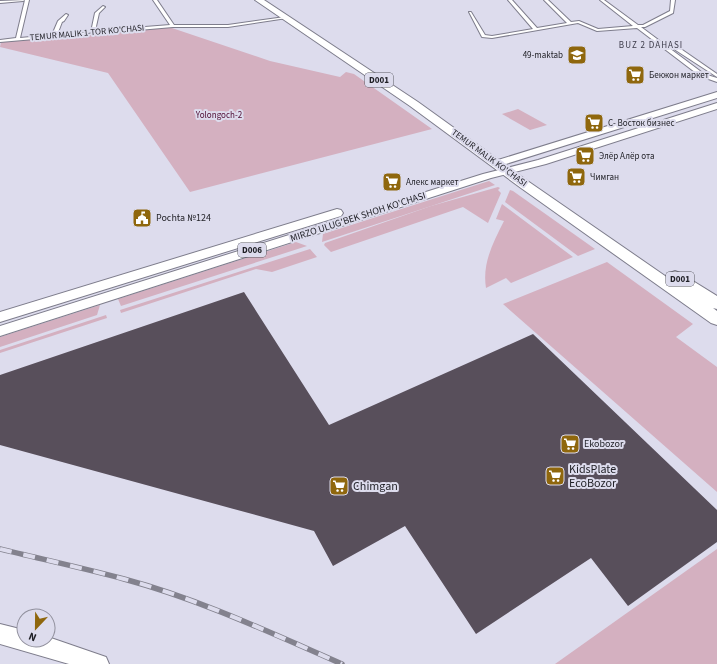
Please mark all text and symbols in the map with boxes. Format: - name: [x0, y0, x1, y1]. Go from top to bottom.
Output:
- street label: TEMUR MALIK 1-TOR KO'CHASI: [29, 22, 145, 44]
- district label: BUZ 2 DAHASI: [619, 39, 683, 52]
- school or university icon: 49-maktab: [566, 44, 588, 66]
- place label: 49-maktab: [523, 49, 563, 62]
- supermarket icon: Бекжон маркет: [624, 64, 646, 86]
- place label: Бекжон маркет: [649, 69, 709, 82]
- road number: D001: [365, 73, 393, 87]
- park label: Yolongoch-2: [195, 109, 243, 122]
- supermarket icon: С- Восток бизнес: [583, 112, 605, 134]
- place label: С- Восток бизнес: [608, 117, 675, 130]
- street label: TEMUR MALIK KO'CHASI: [449, 126, 529, 190]
- supermarket icon: Элёр Алёр ота: [574, 145, 596, 167]
- place label: Элёр Алёр ота: [599, 150, 654, 163]
- supermarket icon: Чимган: [565, 166, 587, 188]
- supermarket icon: Алекс маркет: [381, 171, 403, 193]
- place label: Чимган: [590, 171, 619, 184]
- place label: Алекс маркет: [406, 176, 459, 189]
- street label: MIRZO ULUG'BEK SHOH KO'CHASI: [288, 188, 428, 246]
- public building icon: Pochta №124: [131, 207, 153, 229]
- place label: Pochta №124: [156, 211, 211, 225]
- road number: D006: [238, 243, 266, 257]
- road number: D001: [666, 272, 694, 286]
- supermarket icon: Ekobozor: [559, 433, 581, 455]
- place label: Ekobozor: [584, 437, 624, 451]
- place label: KidsPlate EcoBozor: [569, 461, 617, 492]
- supermarket icon: KidsPlate EcoBozor: [544, 465, 566, 487]
- supermarket icon: Chimgan: [328, 475, 350, 497]
- place label: Chimgan: [353, 478, 398, 495]
- north arrow: [16, 608, 56, 648]
- text: N: [26, 628, 39, 645]

